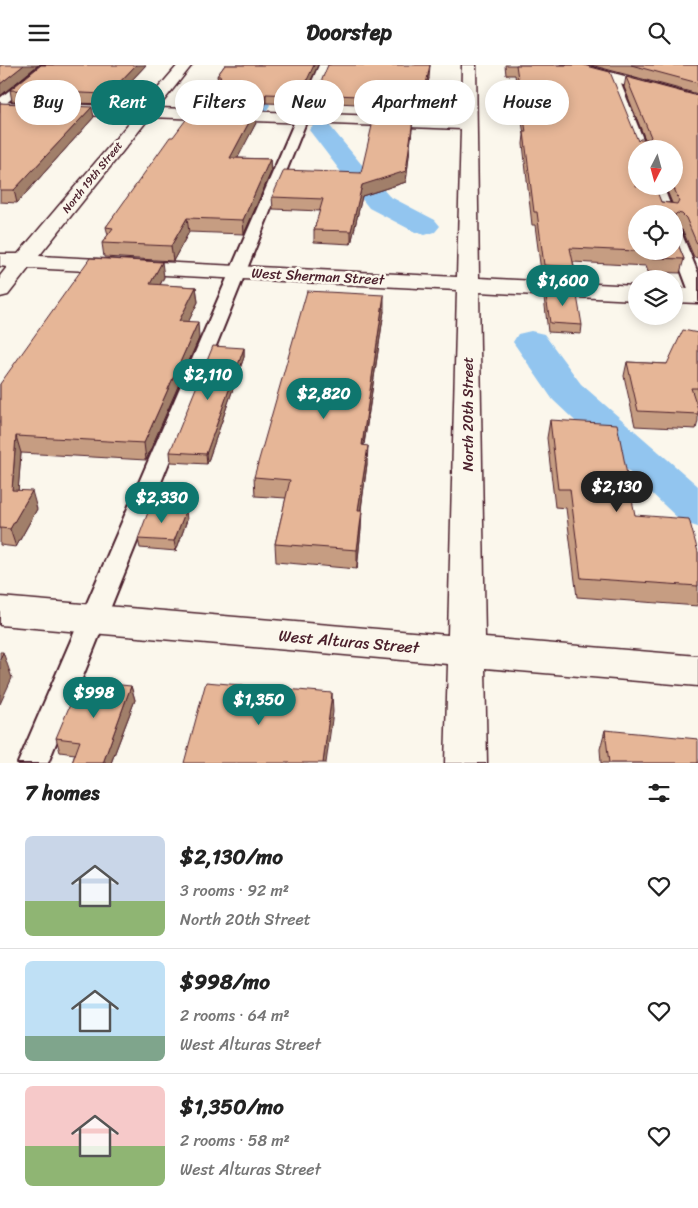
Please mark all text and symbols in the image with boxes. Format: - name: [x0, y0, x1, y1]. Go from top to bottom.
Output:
- text: Doorstep: [306, 13, 392, 52]
- icon: menu: [25, 19, 53, 47]
- icon: search: [645, 19, 673, 47]
- chip: Buy: [15, 80, 81, 125]
- chip: Rent: [91, 80, 165, 125]
- chip: Filters: [175, 80, 264, 125]
- chip: New: [274, 80, 344, 125]
- chip: Apartment: [354, 80, 475, 125]
- chip: House: [485, 80, 569, 125]
- street label: North 19th Street: [57, 137, 128, 217]
- north arrow: [628, 140, 682, 195]
- map controls: [628, 140, 683, 325]
- button: locate: [628, 205, 683, 260]
- street label: West Sherman Street: [251, 261, 386, 293]
- pin: $1,600: [522, 265, 604, 307]
- text: $1,600: [537, 266, 589, 295]
- button: layers: [628, 270, 683, 325]
- street label: North 20th Street: [456, 357, 481, 471]
- pin: $2,110: [167, 359, 249, 401]
- text: $2,110: [184, 360, 232, 389]
- pin: $2,820: [283, 377, 365, 420]
- text: $2,820: [297, 379, 351, 408]
- pin: $2,130: [576, 471, 658, 513]
- text: $2,130: [592, 472, 642, 501]
- pin: $2,330: [121, 481, 203, 524]
- text: $2,330: [136, 483, 188, 512]
- street label: West Alturas Street: [277, 621, 421, 662]
- pin: $998: [64, 677, 124, 719]
- text: $998: [74, 678, 114, 707]
- pin: $1,350: [218, 683, 300, 726]
- text: $1,350: [234, 685, 284, 714]
- text: 7 homes: [25, 774, 100, 812]
- icon: filters: [645, 779, 673, 807]
- text: $2,130/mo: [180, 838, 283, 876]
- icon: home: [65, 856, 125, 916]
- icon: heart: [645, 872, 673, 900]
- text: 3 rooms · 92 m²: [180, 876, 289, 905]
- text: North 20th Street: [180, 905, 311, 934]
- text: $998/mo: [180, 963, 270, 1001]
- icon: home: [65, 981, 125, 1041]
- icon: heart: [645, 997, 673, 1025]
- text: 2 rooms · 64 m²: [180, 1001, 290, 1030]
- text: West Alturas Street: [180, 1030, 321, 1059]
- text: $1,350/mo: [180, 1088, 284, 1126]
- icon: home: [65, 1106, 125, 1166]
- icon: heart: [645, 1122, 673, 1150]
- text: 2 rooms · 58 m²: [180, 1126, 290, 1155]
- text: West Alturas Street: [180, 1155, 321, 1184]

